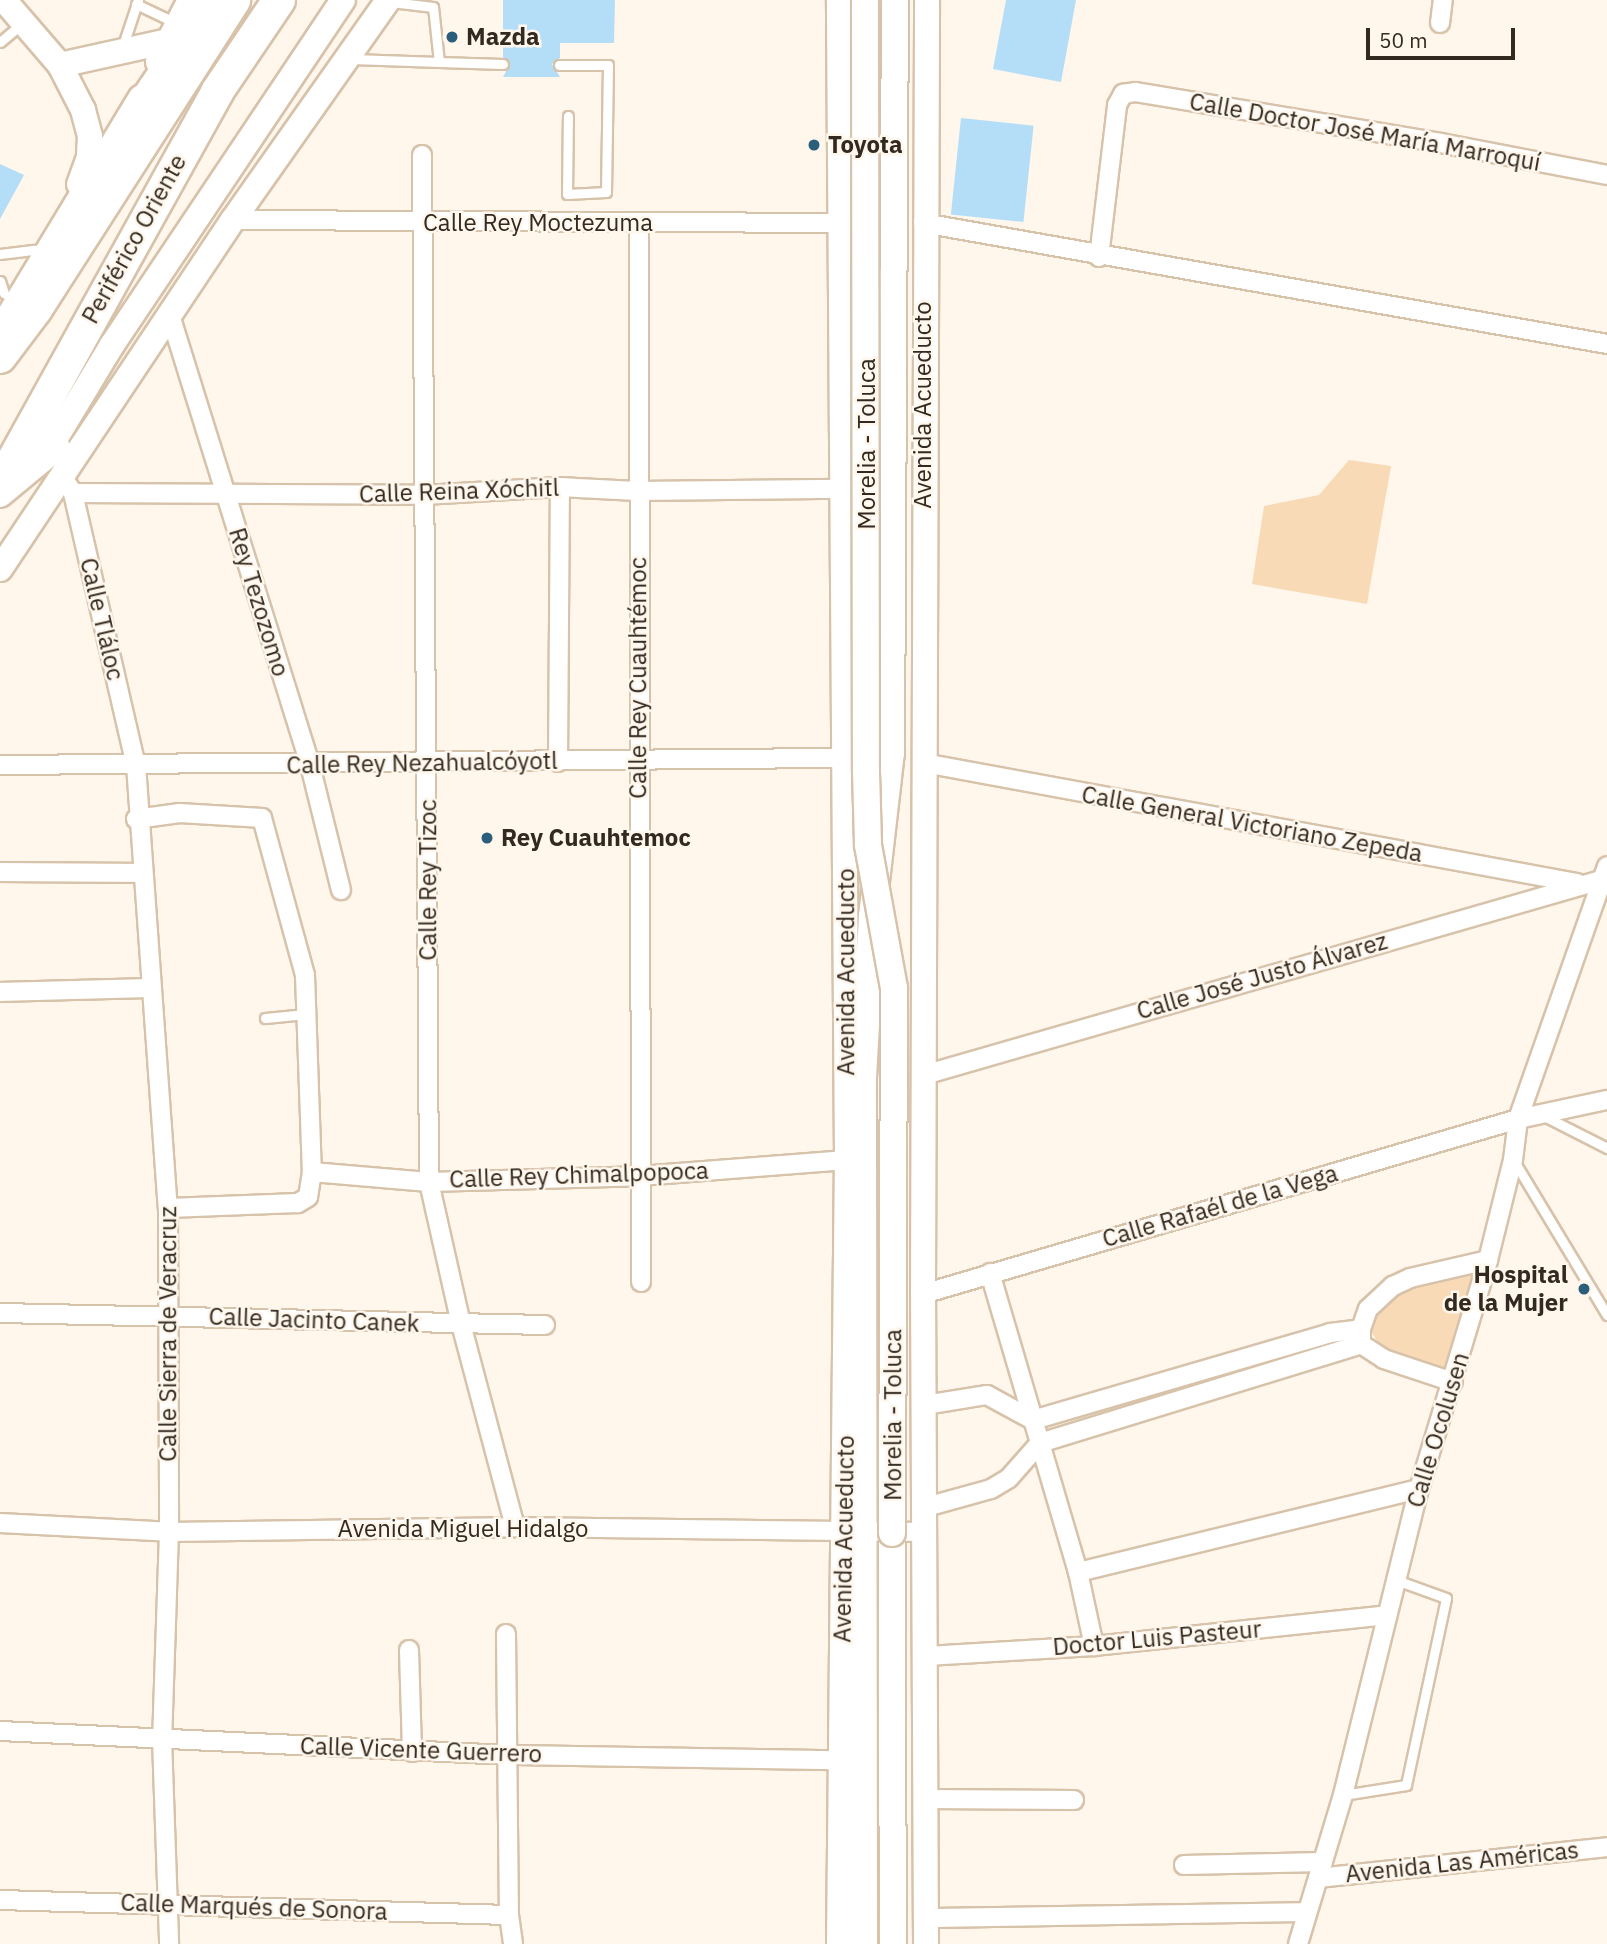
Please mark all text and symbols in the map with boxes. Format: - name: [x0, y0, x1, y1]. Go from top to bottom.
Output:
- scale bar: [1369, 14, 1518, 58]
- place label: Mazda: [466, 23, 540, 51]
- text: 50 m: [1379, 26, 1428, 54]
- marker: Mazda: [444, 29, 460, 45]
- street label: Calle Doctor José María Marroquí: [1187, 87, 1543, 177]
- place label: Toyota: [828, 131, 903, 159]
- marker: Toyota: [806, 137, 822, 153]
- street label: Periférico Oriente: [76, 149, 192, 329]
- street label: Calle Rey Moctezuma: [423, 209, 653, 237]
- street label: Avenida Acueducto: [909, 301, 937, 509]
- street label: Morelia - Toluca: [853, 358, 881, 530]
- street label: Calle Reina Xóchitl: [358, 473, 560, 509]
- street label: Rey Tezozomo: [223, 524, 295, 680]
- street label: Calle Tláloc: [74, 555, 130, 683]
- street label: Calle Rey Cuauhtémoc: [624, 557, 652, 799]
- street label: Calle Rey Nezahualcóyotl: [286, 746, 558, 780]
- street label: Calle General Victoriano Zepeda: [1079, 780, 1425, 868]
- street label: Calle Rey Tizoc: [414, 799, 442, 961]
- place label: Rey Cuauhtemoc: [501, 824, 691, 852]
- marker: Rey Cuauhtemoc: [479, 830, 495, 846]
- street label: Avenida Acueducto: [832, 868, 860, 1076]
- street label: Calle José Justo Álvarez: [1133, 926, 1391, 1026]
- street label: Calle Rey Chimalpopoca: [449, 1156, 709, 1194]
- street label: Calle Rafaél de la Vega: [1099, 1159, 1341, 1253]
- street label: Calle Sierra de Veracruz: [154, 1206, 182, 1462]
- place label: Hospital de la Mujer: [1444, 1261, 1568, 1317]
- marker: Hospital de la Mujer: [1574, 1279, 1594, 1299]
- street label: Calle Jacinto Canek: [208, 1302, 420, 1338]
- street label: Morelia - Toluca: [879, 1329, 907, 1501]
- street label: Calle Ocolusen: [1401, 1349, 1475, 1511]
- street label: Avenida Acueducto: [828, 1435, 860, 1643]
- street label: Avenida Miguel Hidalgo: [338, 1515, 588, 1543]
- street label: Doctor Luis Pasteur: [1052, 1615, 1262, 1661]
- street label: Calle Vicente Guerrero: [299, 1731, 543, 1769]
- street label: Avenida Las Américas: [1344, 1835, 1580, 1889]
- street label: Calle Marqués de Sonora: [120, 1888, 388, 1926]

